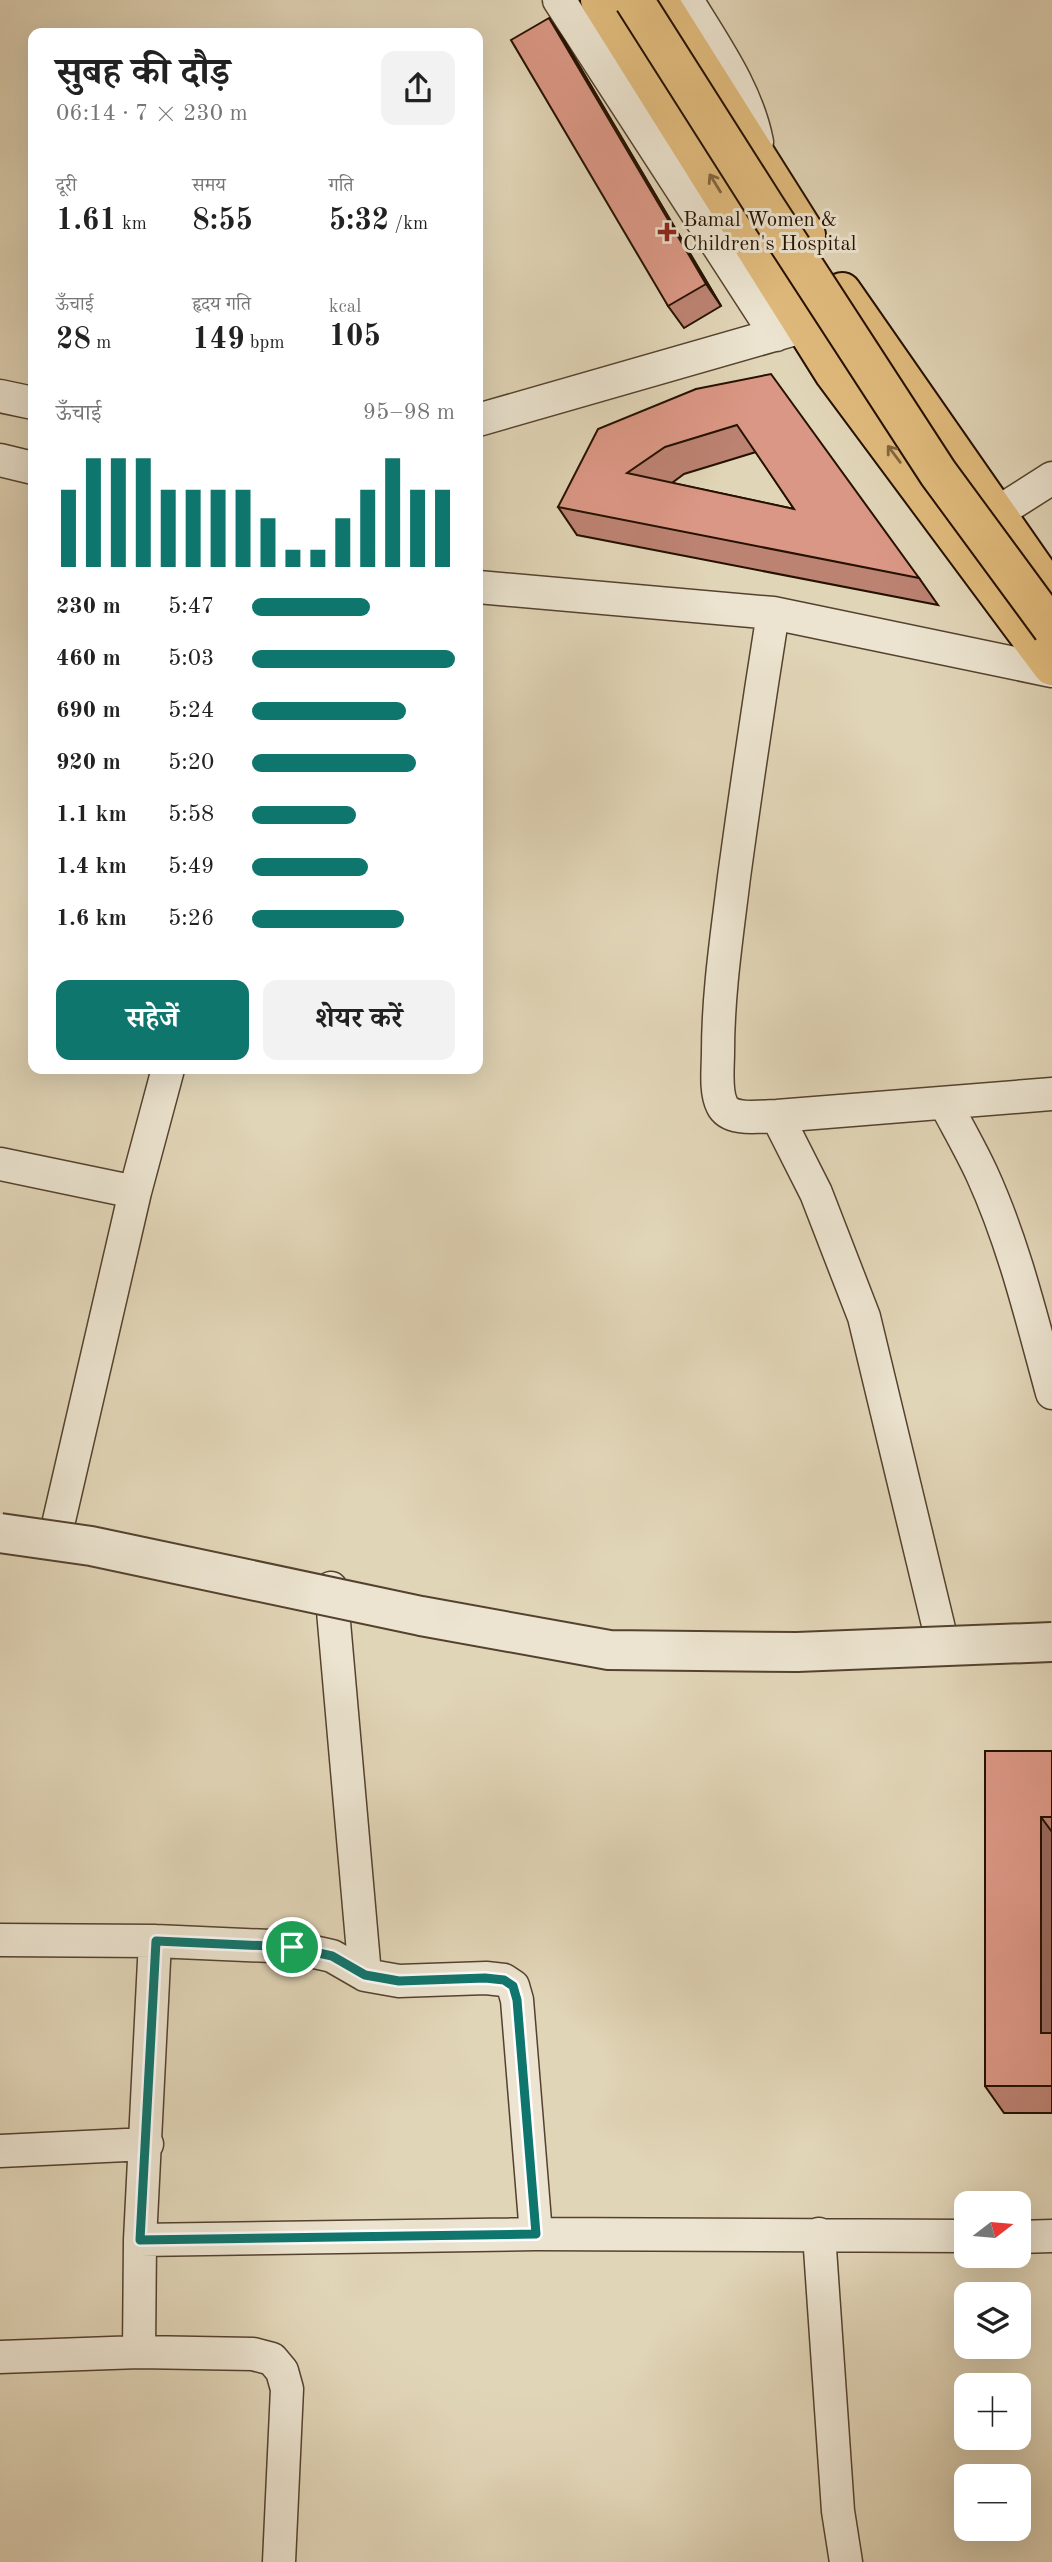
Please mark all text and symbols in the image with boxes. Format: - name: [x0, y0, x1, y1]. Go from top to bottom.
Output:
- button: share: [381, 51, 455, 125]
- text: सुबह की दौड़: [56, 55, 230, 93]
- text: 06:14 · 7 × 230 m: [56, 102, 248, 125]
- one-way arrow: [707, 174, 722, 193]
- text: दूरी: [56, 177, 77, 196]
- text: समय: [192, 177, 226, 196]
- text: गति: [329, 177, 354, 196]
- text: 1.61: [56, 206, 117, 236]
- text: 8:55: [192, 206, 253, 236]
- text: 5:32: [329, 206, 389, 236]
- place label: Bamal Women & Children's Hospital: [683, 210, 857, 255]
- text: km: [117, 215, 147, 234]
- text: /km: [389, 215, 428, 234]
- marker: Bamal Women & Children's Hospital: [657, 222, 677, 242]
- text: ऊँचाई: [56, 296, 93, 315]
- text: हृदय गति: [192, 296, 251, 315]
- text: kcal: [329, 298, 361, 317]
- text: 105: [329, 322, 381, 352]
- text: 28: [56, 325, 91, 355]
- text: 149: [192, 325, 245, 355]
- text: m: [91, 334, 111, 353]
- text: bpm: [245, 334, 285, 353]
- text: 95–98 m: [363, 401, 455, 424]
- text: ऊँचाई: [56, 402, 101, 425]
- one-way arrow: [887, 445, 902, 464]
- text: 230 m: [56, 595, 121, 618]
- text: 5:47: [168, 595, 214, 618]
- text: 460 m: [56, 647, 121, 670]
- text: 5:03: [168, 647, 214, 670]
- text: 690 m: [56, 699, 121, 722]
- text: 5:24: [168, 699, 214, 722]
- text: 920 m: [56, 751, 121, 774]
- text: 5:20: [168, 751, 214, 774]
- text: 1.1 km: [56, 803, 127, 826]
- text: 5:58: [168, 803, 214, 826]
- text: 1.4 km: [56, 855, 127, 878]
- text: 5:49: [168, 855, 214, 878]
- text: 1.6 km: [56, 907, 127, 930]
- text: 5:26: [168, 907, 214, 930]
- button: सहेजें: [56, 980, 249, 1060]
- button: शेयर करें: [263, 980, 455, 1060]
- pin: [262, 1917, 322, 1977]
- icon: arrive: [273, 1928, 311, 1966]
- north arrow: [954, 2191, 1031, 2268]
- map controls: [954, 2191, 1031, 2541]
- button: layers: [954, 2282, 1031, 2359]
- button: +: [954, 2373, 1031, 2450]
- button: −: [954, 2464, 1031, 2541]

